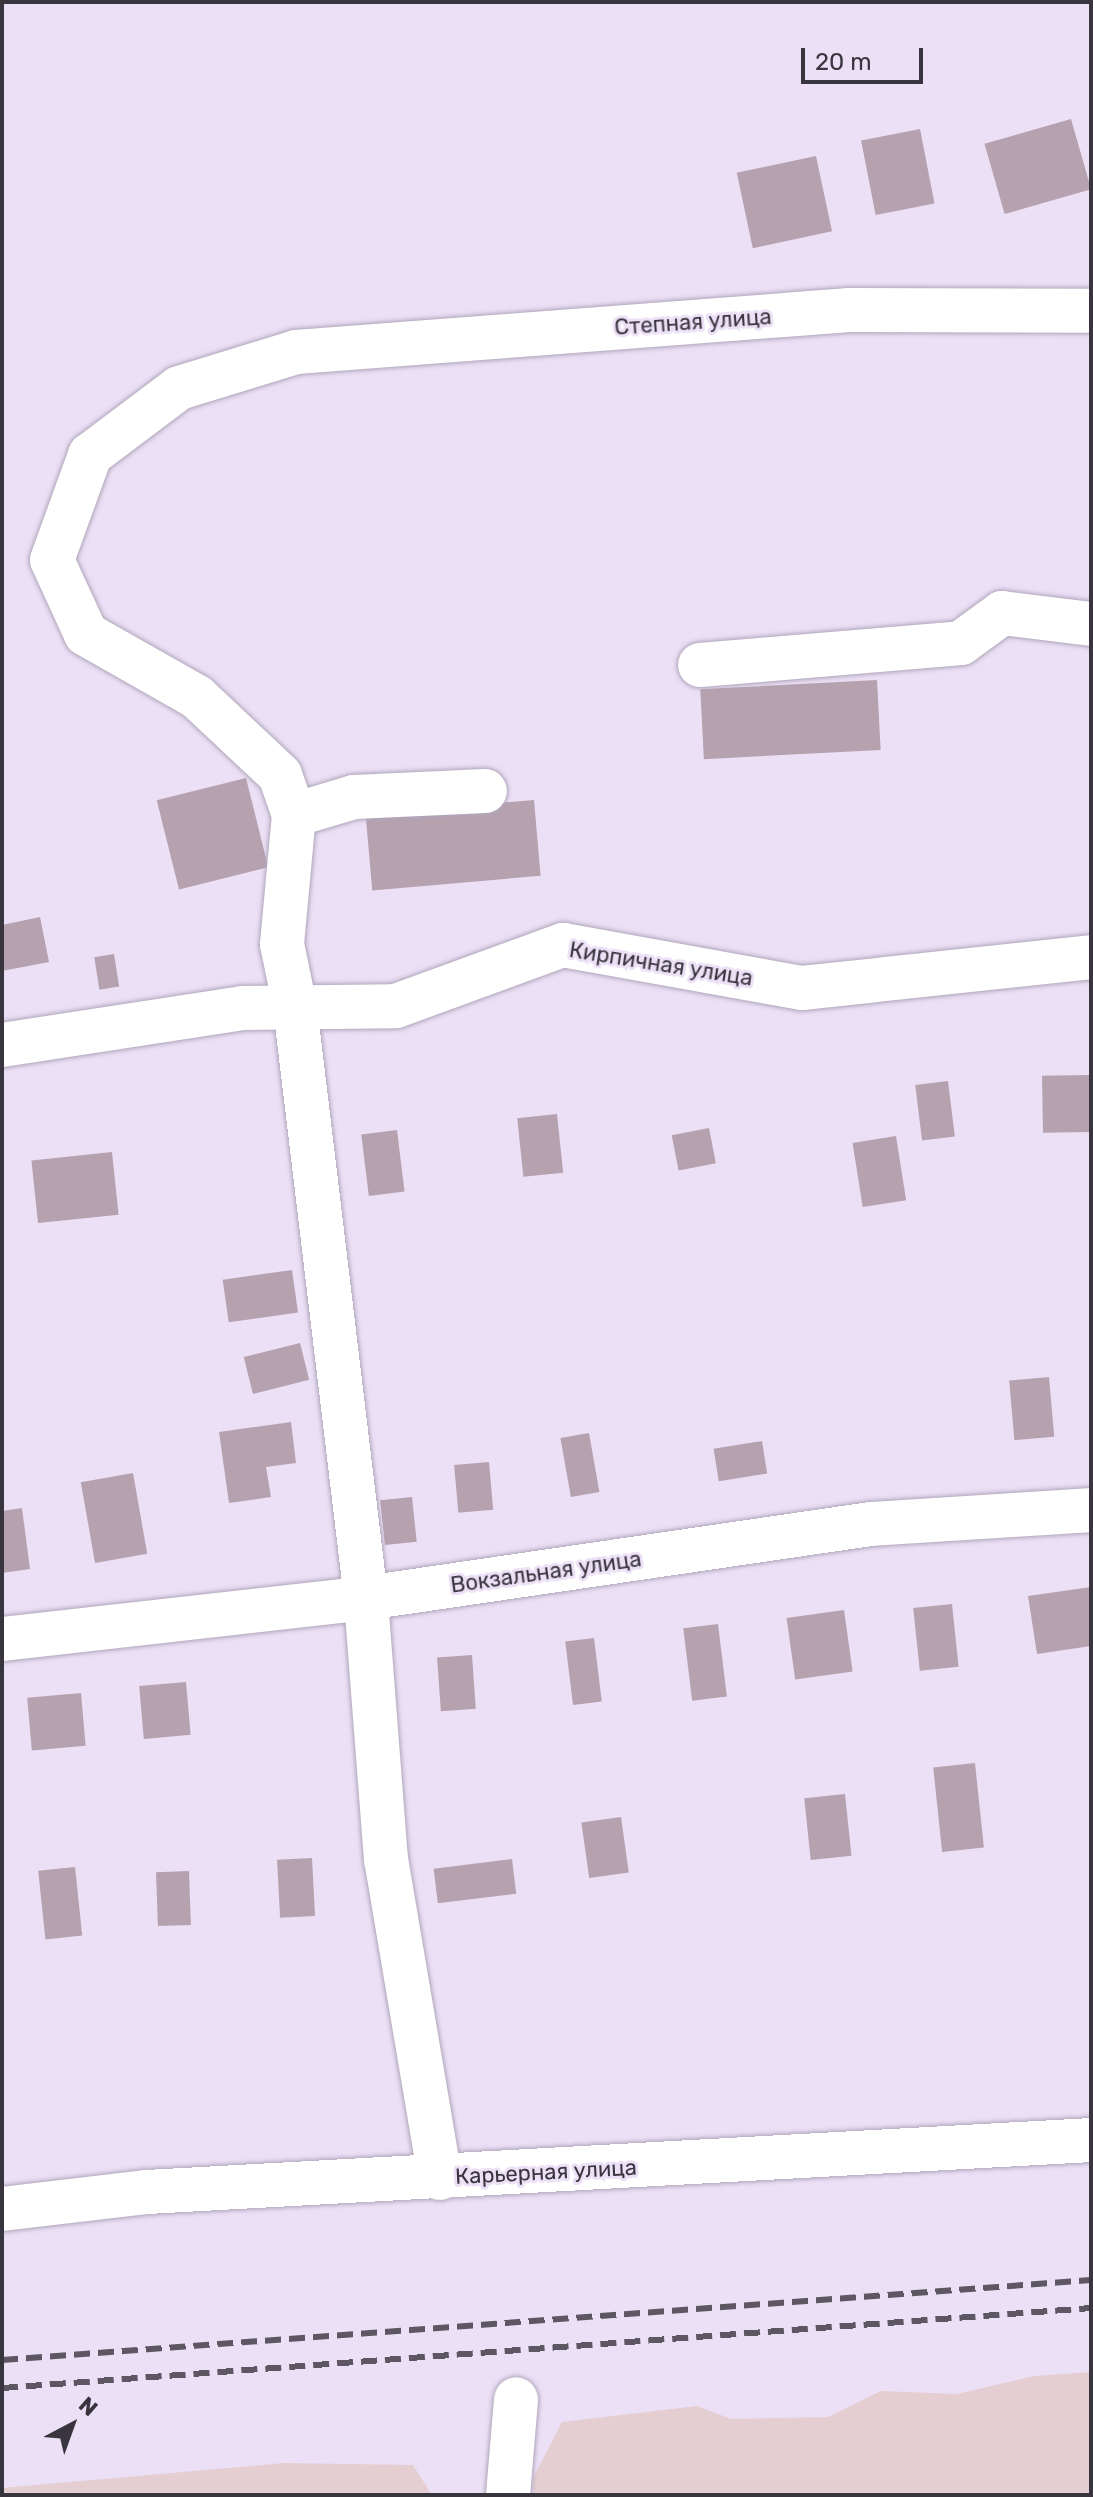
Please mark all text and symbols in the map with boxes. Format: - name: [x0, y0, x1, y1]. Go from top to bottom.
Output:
- scale bar: [805, 32, 927, 82]
- text: 20 m: [815, 48, 872, 76]
- street label: Степная улица: [614, 303, 772, 341]
- street label: Кирпичная улица: [567, 936, 755, 992]
- street label: Вокзальная улица: [449, 1546, 643, 1598]
- street label: Карьерная улица: [454, 2154, 638, 2190]
- north arrow: [32, 2385, 112, 2465]
- text: N: [73, 2391, 103, 2422]

